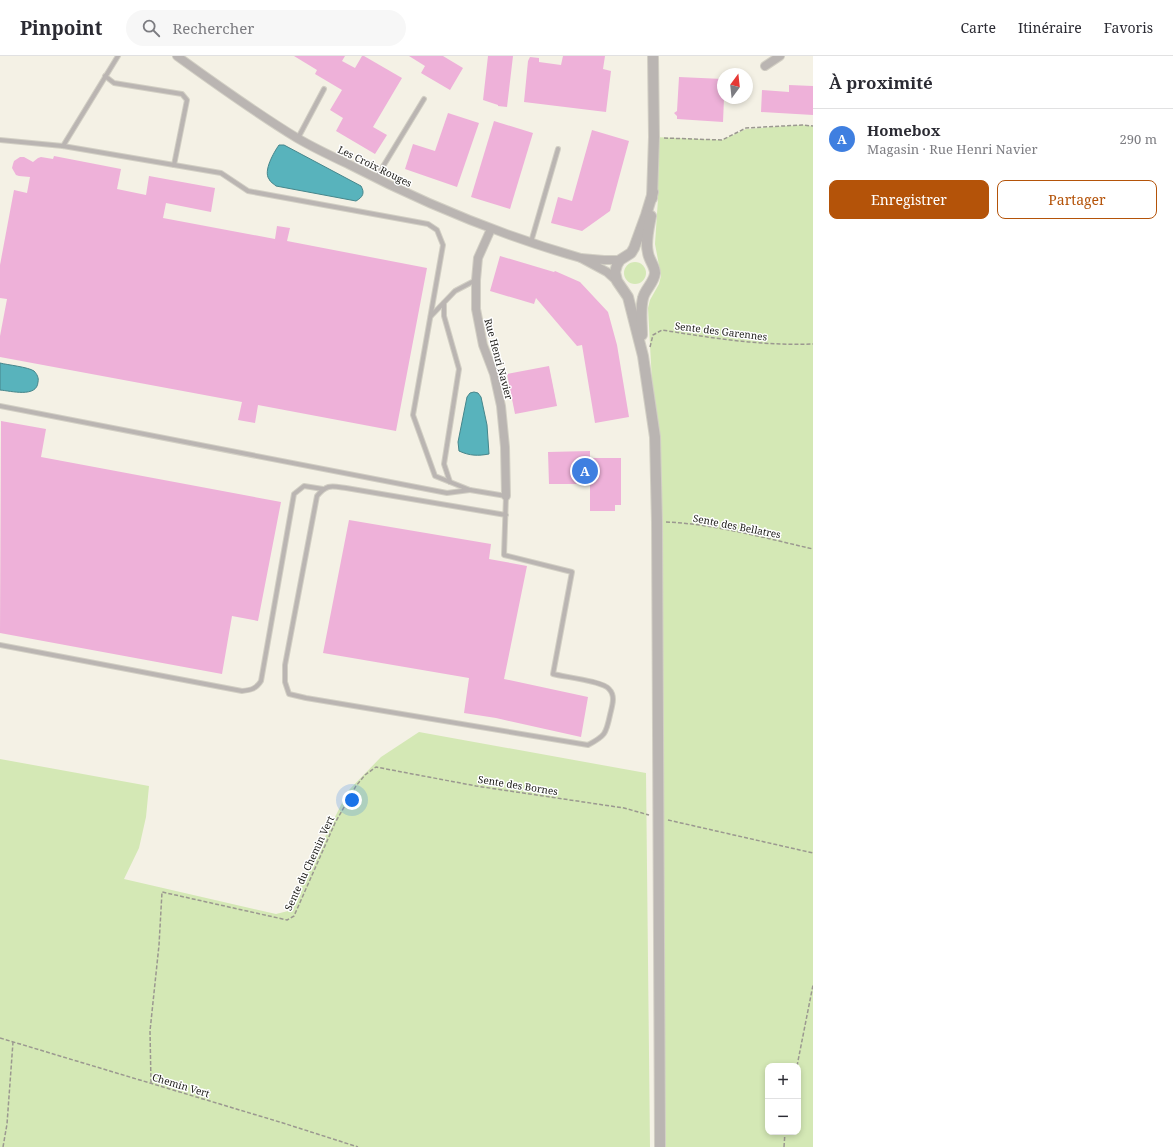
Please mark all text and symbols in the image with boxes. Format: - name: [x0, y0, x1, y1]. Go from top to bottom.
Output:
- search box: [126, 10, 406, 46]
- text: Pinpoint: [20, 15, 102, 41]
- icon: search: [140, 17, 162, 39]
- text: Rechercher: [172, 18, 254, 38]
- text: Carte: [961, 18, 996, 37]
- text: Itinéraire: [1018, 18, 1082, 37]
- text: Favoris: [1104, 18, 1153, 37]
- north arrow: [717, 68, 753, 104]
- text: À proximité: [829, 71, 933, 94]
- text: Homebox: [867, 120, 941, 140]
- text: A: [837, 130, 847, 148]
- text: 290 m: [1120, 130, 1157, 148]
- text: Magasin · Rue Henri Navier: [867, 140, 1038, 158]
- street label: Les Croix Rouges: [336, 142, 415, 190]
- button: Enregistrer: [829, 180, 989, 219]
- button: Partager: [997, 180, 1157, 219]
- street label: Rue Henri Navier: [481, 317, 517, 401]
- street label: Sente des Garennes: [674, 318, 768, 344]
- pin: A: [572, 456, 598, 486]
- street label: Sente des Bellatres: [692, 511, 783, 541]
- street label: Sente des Bornes: [477, 772, 559, 798]
- your location: [342, 790, 362, 810]
- street label: Sente du Chemin Vert: [281, 813, 337, 913]
- map controls: [765, 1063, 801, 1135]
- button: +: [765, 1063, 801, 1099]
- street label: Chemin Vert: [151, 1070, 212, 1100]
- button: −: [765, 1099, 801, 1135]

